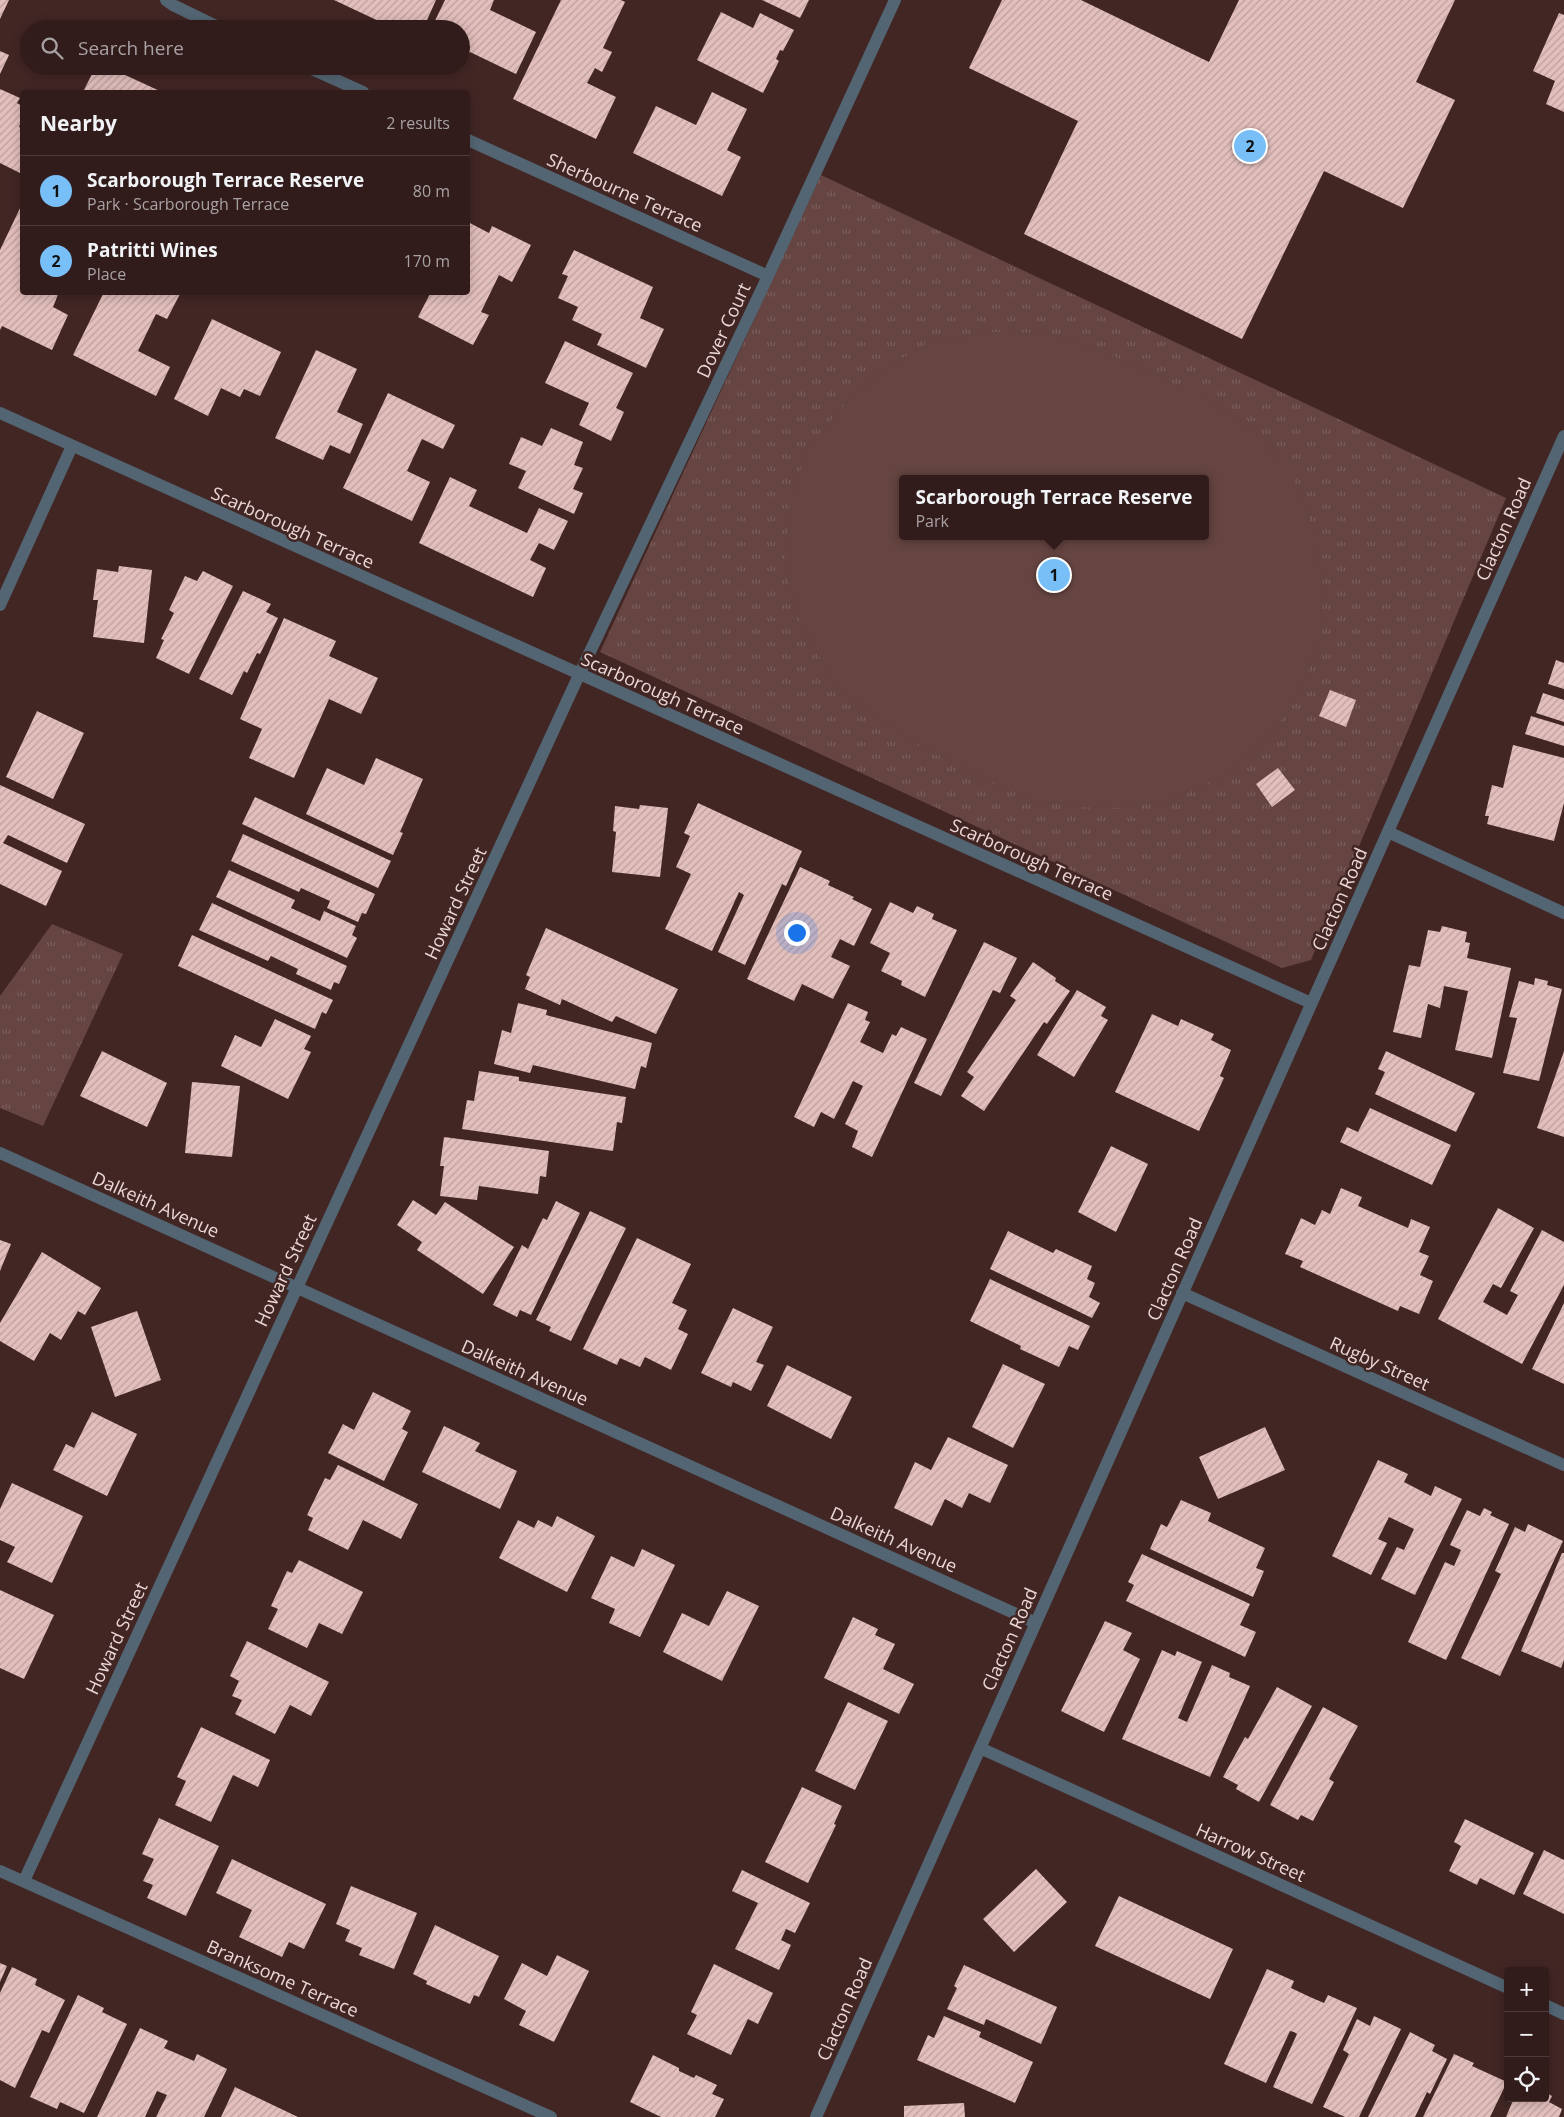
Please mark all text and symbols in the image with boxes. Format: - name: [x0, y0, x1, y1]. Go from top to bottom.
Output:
- search box: [20, 20, 470, 75]
- icon: search: [38, 34, 66, 62]
- text: Search here: [78, 35, 184, 61]
- text: Nearby: [40, 109, 117, 137]
- text: 2 results: [386, 112, 450, 134]
- pin: 2: [1234, 127, 1266, 165]
- street label: Sherbourne Terrace: [543, 147, 707, 237]
- text: Scarborough Terrace Reserve: [87, 167, 364, 193]
- text: 1: [51, 180, 61, 202]
- text: 80 m: [413, 180, 450, 202]
- text: Park · Scarborough Terrace: [87, 193, 289, 215]
- text: Patritti Wines: [87, 237, 218, 263]
- text: 2: [51, 250, 61, 272]
- text: 170 m: [404, 250, 450, 272]
- text: Place: [87, 263, 126, 285]
- street label: Dover Court: [691, 279, 755, 381]
- street label: Clacton Road: [1470, 474, 1536, 584]
- popup: [899, 475, 1209, 540]
- street label: Scarborough Terrace: [208, 480, 378, 574]
- text: Scarborough Terrace Reserve: [915, 484, 1193, 510]
- text: Park: [915, 510, 949, 532]
- pin: 1: [1038, 556, 1070, 594]
- street label: Scarborough Terrace: [578, 646, 748, 740]
- street label: Scarborough Terrace: [947, 812, 1117, 906]
- street label: Howard Street: [418, 843, 492, 963]
- street label: Clacton Road: [1306, 844, 1372, 954]
- your location: [784, 920, 810, 946]
- street label: Dalkeith Avenue: [89, 1165, 223, 1243]
- street label: Howard Street: [248, 1210, 322, 1330]
- street label: Clacton Road: [1141, 1214, 1207, 1324]
- street label: Rugby Street: [1326, 1330, 1434, 1396]
- street label: Dalkeith Avenue: [458, 1333, 592, 1411]
- street label: Dalkeith Avenue: [827, 1500, 961, 1578]
- street label: Howard Street: [79, 1578, 153, 1698]
- street label: Clacton Road: [976, 1584, 1042, 1694]
- street label: Harrow Street: [1192, 1817, 1310, 1887]
- street label: Branksome Terrace: [203, 1934, 363, 2022]
- street label: Clacton Road: [811, 1954, 877, 2064]
- map controls: [1504, 1967, 1549, 2102]
- button: +: [1504, 1967, 1549, 2012]
- button: −: [1504, 2012, 1549, 2057]
- button: locate: [1504, 2057, 1549, 2102]

